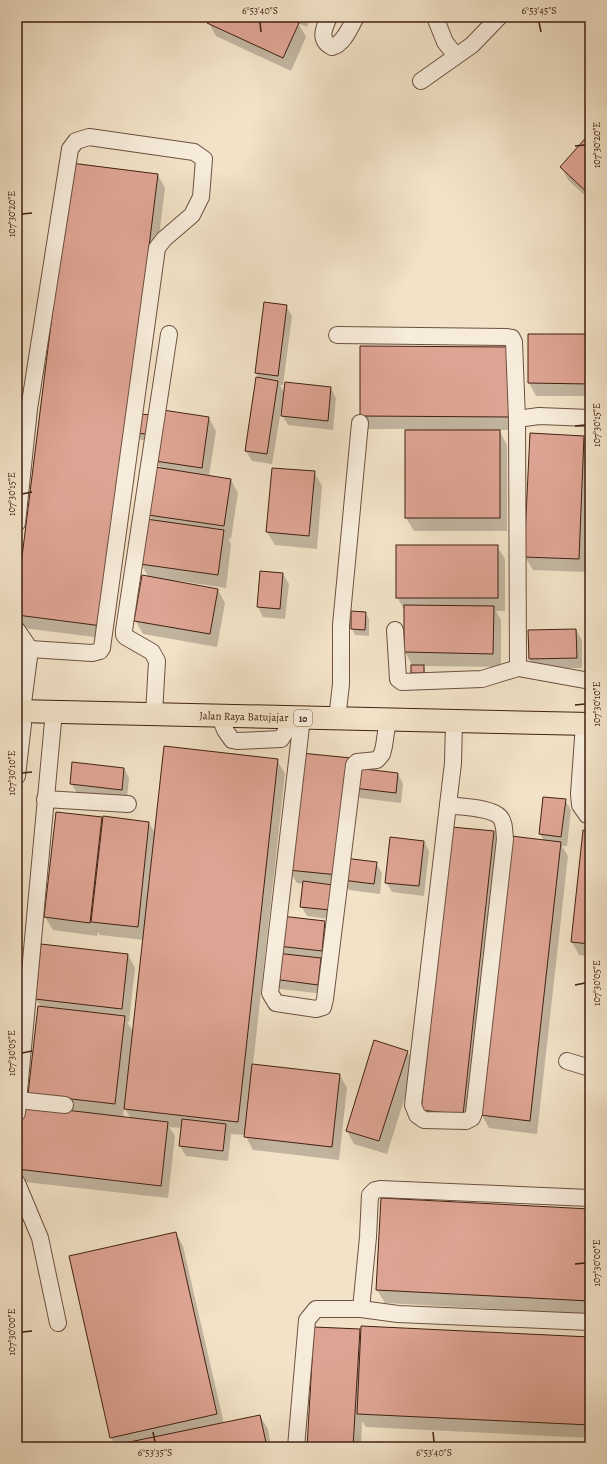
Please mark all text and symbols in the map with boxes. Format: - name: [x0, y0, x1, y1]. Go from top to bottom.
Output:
- text: 6°53'40"S: [242, 4, 278, 17]
- text: 6°53'45"S: [522, 4, 556, 17]
- text: 107°30'20"E: [590, 122, 603, 168]
- text: 107°30'20"E: [5, 191, 18, 237]
- text: 107°30'15"E: [590, 403, 603, 447]
- text: 107°30'15"E: [5, 472, 18, 516]
- text: 107°30'10"E: [590, 681, 603, 726]
- street label: Jalan Raya Batujajar: [199, 708, 289, 725]
- road number: 10: [294, 710, 312, 726]
- text: 107°30'10"E: [5, 750, 18, 795]
- text: 107°30'05"E: [590, 960, 603, 1006]
- text: 107°30'05"E: [5, 1030, 18, 1076]
- text: 107°30'00"E: [590, 1240, 603, 1286]
- text: 107°30'00"E: [5, 1309, 18, 1355]
- text: 6°53'35"S: [138, 1446, 172, 1459]
- text: 6°53'40"S: [416, 1446, 452, 1459]

